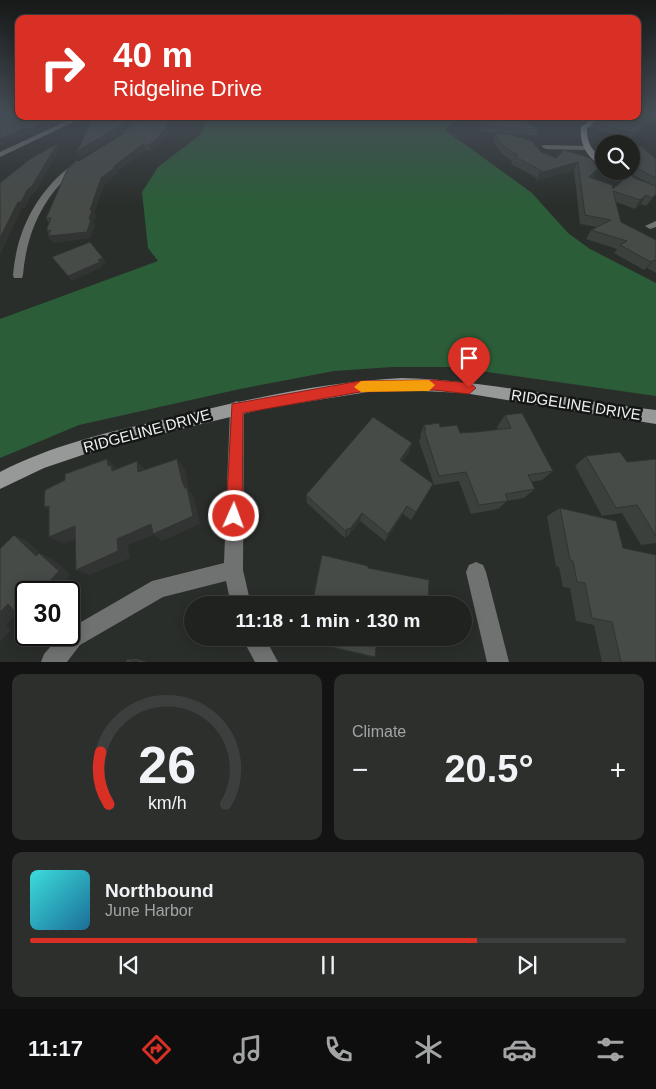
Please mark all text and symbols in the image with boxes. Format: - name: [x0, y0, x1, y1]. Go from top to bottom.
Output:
- icon: right: [30, 35, 95, 100]
- text: 40 m: [113, 35, 193, 74]
- text: Ridgeline Drive: [113, 76, 262, 101]
- map controls: [595, 135, 640, 180]
- button: search: [595, 135, 640, 180]
- pin: [448, 337, 490, 388]
- icon: arrive: [455, 344, 483, 372]
- street label: RIDGELINE DRIVE: [510, 386, 642, 423]
- street label: RIDGELINE DRIVE: [81, 405, 212, 456]
- position arrow: [207, 489, 259, 541]
- speed limit sign: 30: [15, 581, 80, 646]
- text: 11:18 · 1 min · 130 m: [236, 610, 420, 631]
- text: Climate: [352, 723, 406, 740]
- text: 26: [138, 736, 196, 794]
- text: 20.5°: [444, 748, 534, 790]
- text: −: [352, 754, 368, 785]
- text: +: [610, 754, 626, 785]
- text: km/h: [148, 793, 186, 813]
- text: Northbound: [105, 880, 214, 901]
- text: June Harbor: [105, 902, 193, 919]
- icon: previous: [115, 951, 143, 979]
- icon: pause: [314, 951, 342, 979]
- icon: next: [513, 951, 541, 979]
- icon: directions: [139, 1032, 174, 1067]
- icon: music: [230, 1032, 265, 1067]
- icon: phone: [321, 1032, 356, 1067]
- icon: climate: [411, 1032, 446, 1067]
- icon: car: [502, 1032, 537, 1067]
- icon: filters: [593, 1032, 628, 1067]
- text: 11:17: [28, 1036, 83, 1061]

